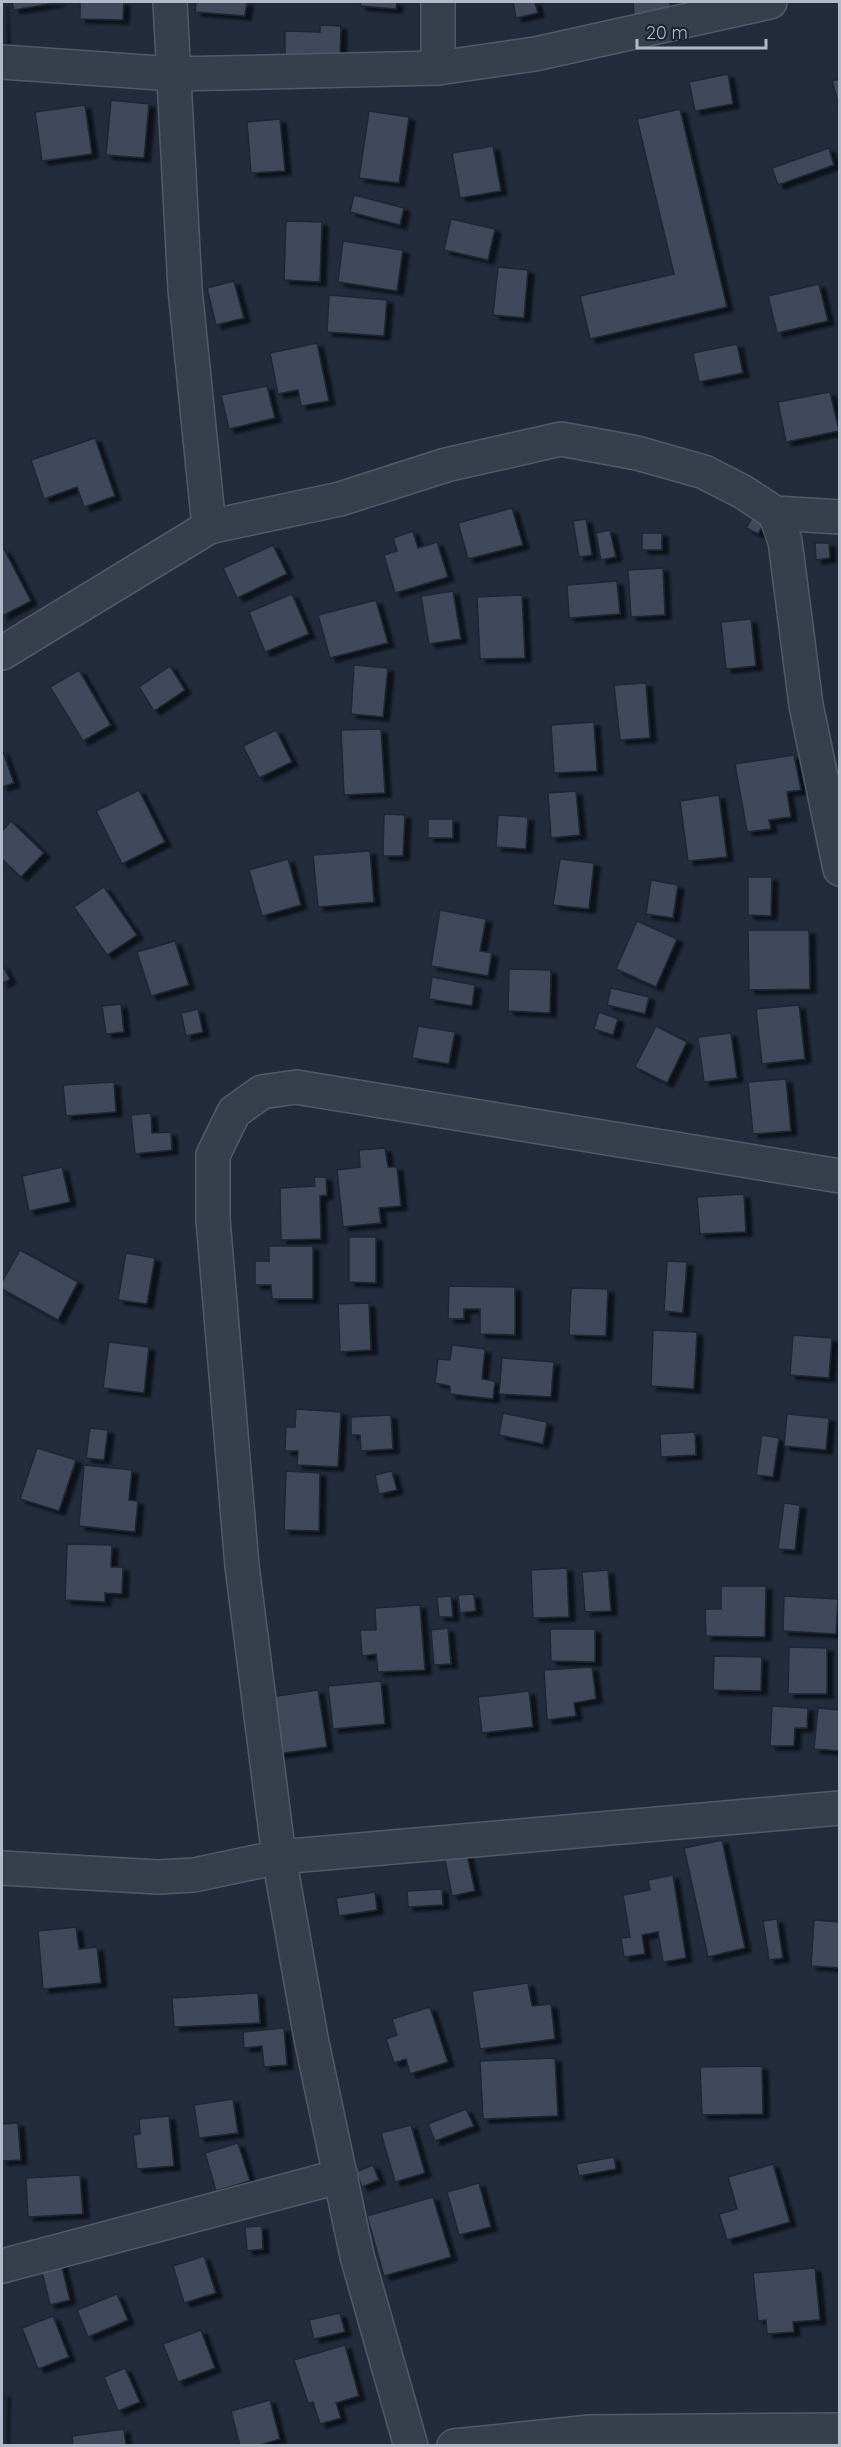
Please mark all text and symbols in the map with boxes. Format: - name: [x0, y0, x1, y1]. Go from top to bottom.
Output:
- scale bar: [637, 12, 766, 50]
- text: 20 m: [646, 21, 688, 44]

